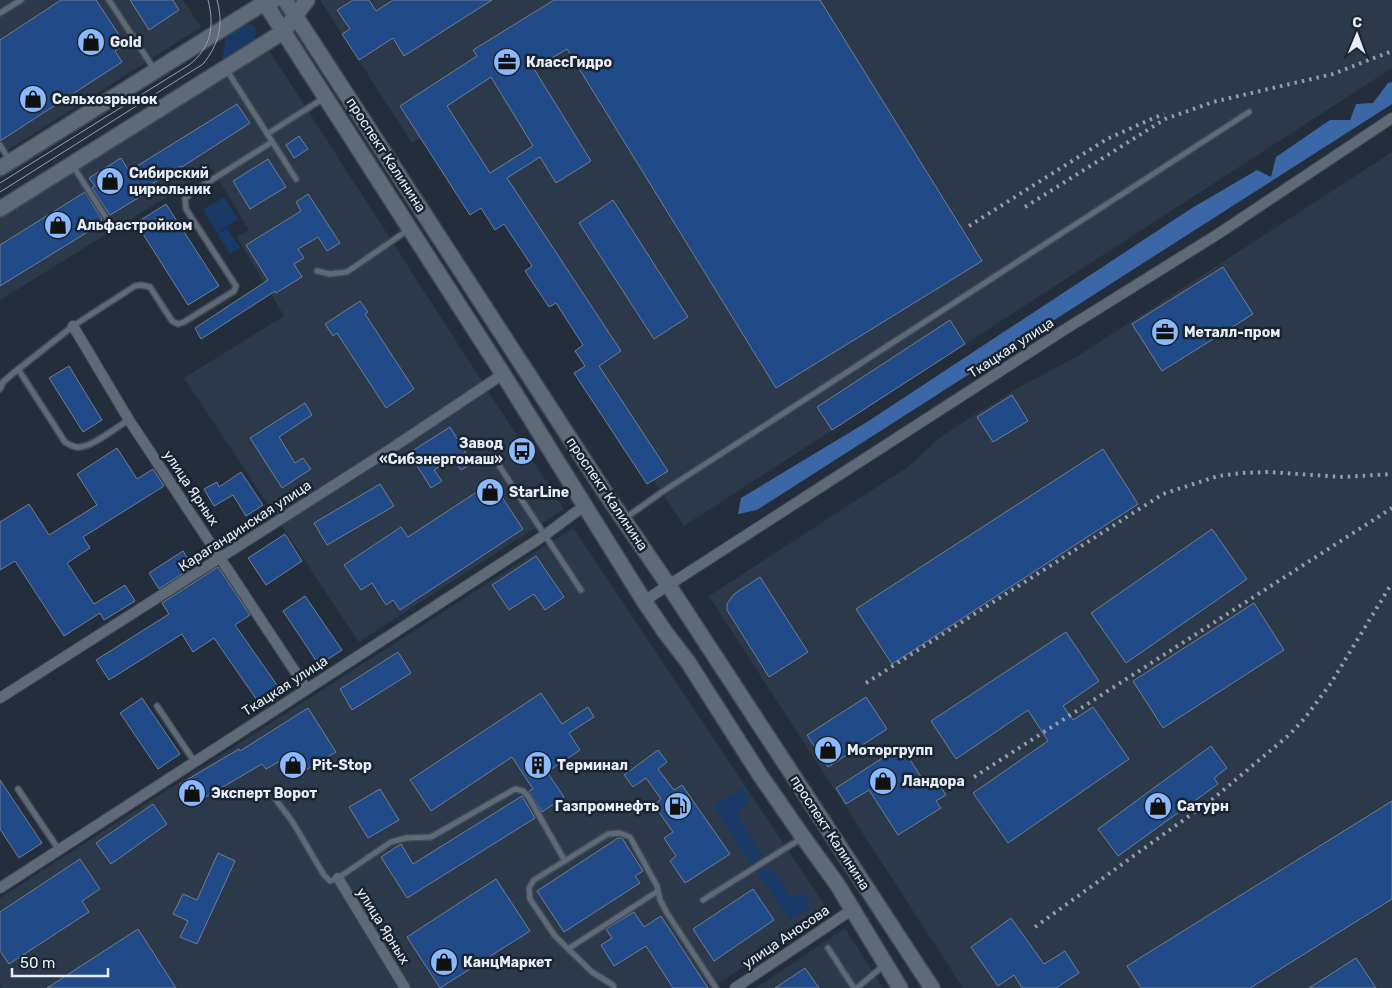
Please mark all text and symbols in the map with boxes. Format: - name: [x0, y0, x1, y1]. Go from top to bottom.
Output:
- north arrow: [1332, 10, 1382, 60]
- text: С: [1352, 14, 1362, 31]
- shop icon: Gold: [76, 27, 106, 57]
- place label: Gold: [110, 34, 142, 51]
- office icon: КлассГидро: [492, 47, 522, 77]
- place label: КлассГидро: [526, 54, 612, 71]
- shop icon: Сельхозрынок: [18, 84, 48, 114]
- place label: Сельхозрынок: [52, 91, 158, 108]
- street label: проспект Калинина: [343, 94, 429, 216]
- place label: Сибирский цирюльник: [129, 165, 211, 198]
- shop icon: Сибирский цирюльник: [95, 166, 125, 196]
- shop icon: Альфастройком: [43, 210, 73, 240]
- place label: Альфастройком: [77, 217, 192, 234]
- street label: Ткацкая улица: [965, 314, 1057, 382]
- office icon: Металл-пром: [1150, 317, 1180, 347]
- place label: Металл-пром: [1184, 324, 1280, 341]
- street label: проспект Калинина: [563, 434, 651, 554]
- place label: Завод «Сибэнергомаш»: [379, 435, 503, 468]
- bus stop icon: Завод «Сибэнергомаш»: [507, 436, 537, 466]
- street label: улица Ярных: [160, 447, 223, 529]
- street label: Карагандинская улица: [175, 477, 315, 575]
- shop icon: StarLine: [475, 477, 505, 507]
- place label: StarLine: [509, 484, 569, 501]
- street label: Ткацкая улица: [239, 652, 331, 720]
- shop icon: Моторгрупп: [813, 735, 843, 765]
- place label: Моторгрупп: [847, 742, 933, 759]
- shop icon: Pit-Stop: [278, 750, 308, 780]
- building icon: Терминал: [523, 750, 553, 780]
- place label: Pit-Stop: [312, 757, 372, 774]
- place label: Терминал: [557, 757, 628, 774]
- shop icon: Ландора: [868, 766, 898, 796]
- street label: проспект Калинина: [787, 772, 873, 894]
- place label: Ландора: [902, 773, 965, 790]
- shop icon: Эксперт Ворот: [177, 778, 207, 808]
- place label: Эксперт Ворот: [211, 785, 318, 802]
- fuel station icon: Газпромнефть: [663, 791, 693, 821]
- shop icon: Сатурн: [1143, 791, 1173, 821]
- place label: Газпромнефть: [555, 798, 659, 815]
- place label: Сатурн: [1177, 798, 1229, 815]
- street label: улица Ярных: [353, 884, 414, 968]
- street label: улица Аносова: [739, 902, 833, 972]
- scale bar: [12, 946, 109, 978]
- shop icon: КанцМаркет: [429, 947, 459, 977]
- text: 50 m: [20, 954, 55, 972]
- place label: КанцМаркет: [463, 954, 552, 971]

